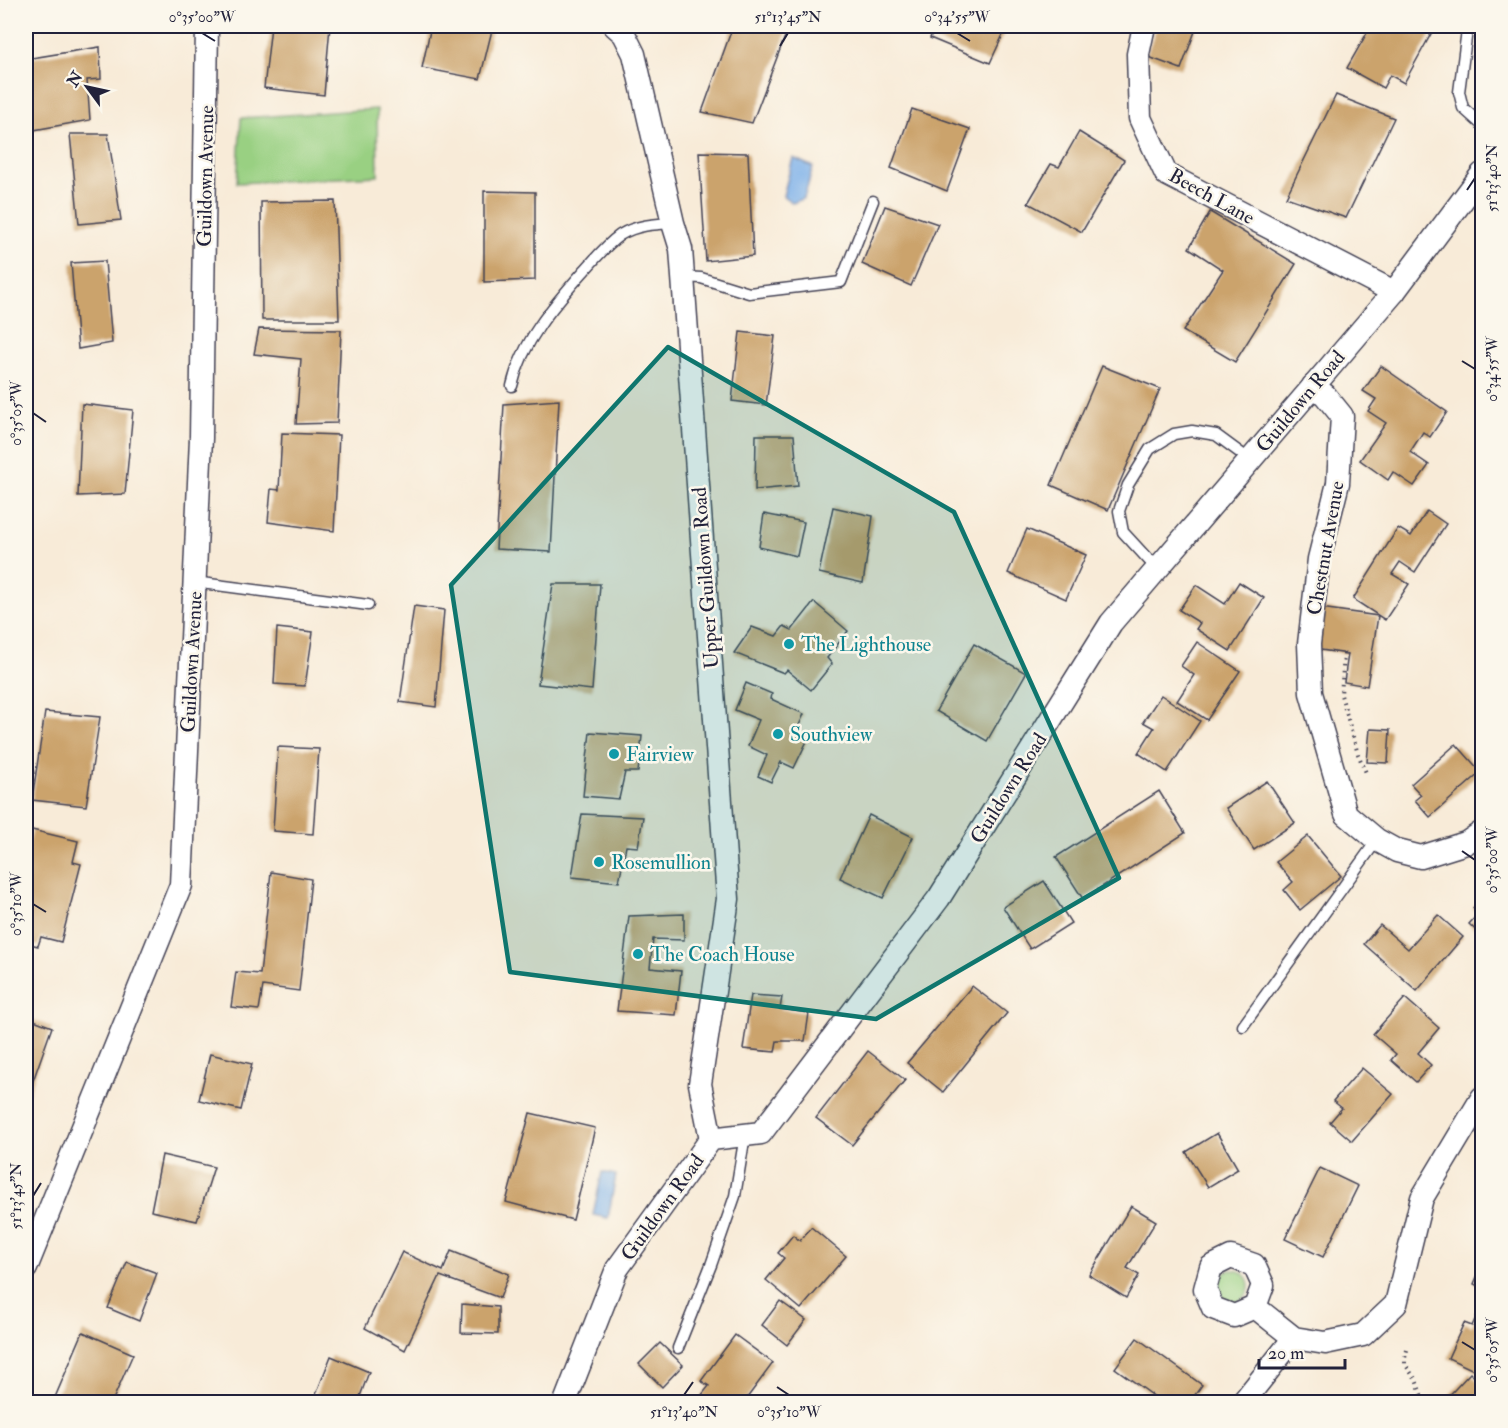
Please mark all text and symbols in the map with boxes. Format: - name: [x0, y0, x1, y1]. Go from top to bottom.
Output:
- text: 0°35'00"W: [169, 8, 236, 27]
- text: 51°13'45"N: [755, 8, 822, 27]
- text: 0°34'55"W: [924, 8, 991, 27]
- north arrow: [57, 57, 117, 117]
- text: N: [62, 67, 88, 92]
- street label: Guildown Avenue: [192, 105, 219, 247]
- text: 51°13'40"N: [1483, 143, 1502, 212]
- street label: Beech Lane: [1165, 163, 1259, 230]
- text: 0°34'55"W: [1483, 335, 1502, 402]
- street label: Guildown Road: [1250, 345, 1350, 457]
- text: 0°35'05"W: [7, 380, 26, 446]
- street label: Chestnut Avenue: [1301, 479, 1350, 617]
- street label: Upper Guildown Road: [687, 486, 725, 670]
- street label: Guildown Avenue: [175, 591, 208, 733]
- place label: The Lighthouse: [801, 632, 931, 657]
- marker: The Lighthouse: [782, 637, 796, 651]
- place label: Southview: [790, 722, 873, 747]
- marker: Southview: [771, 727, 785, 741]
- street label: Guildown Road: [965, 728, 1052, 848]
- place label: Fairview: [626, 742, 694, 767]
- marker: Fairview: [607, 747, 621, 761]
- text: 0°35'00"W: [1483, 826, 1502, 893]
- place label: Rosemullion: [611, 850, 711, 875]
- marker: Rosemullion: [592, 855, 606, 869]
- text: 0°35'10"W: [7, 871, 26, 936]
- place label: The Coach House: [650, 942, 795, 967]
- marker: The Coach House: [631, 947, 645, 961]
- street label: Guildown Road: [615, 1149, 710, 1265]
- text: 51°13'45"N: [7, 1162, 26, 1229]
- text: 0°35'05"W: [1483, 1317, 1502, 1383]
- scale bar: [1259, 1332, 1344, 1370]
- text: 20 m: [1268, 1342, 1304, 1365]
- text: 51°13'40"N: [650, 1403, 719, 1422]
- text: 0°35'10"W: [757, 1403, 822, 1422]

